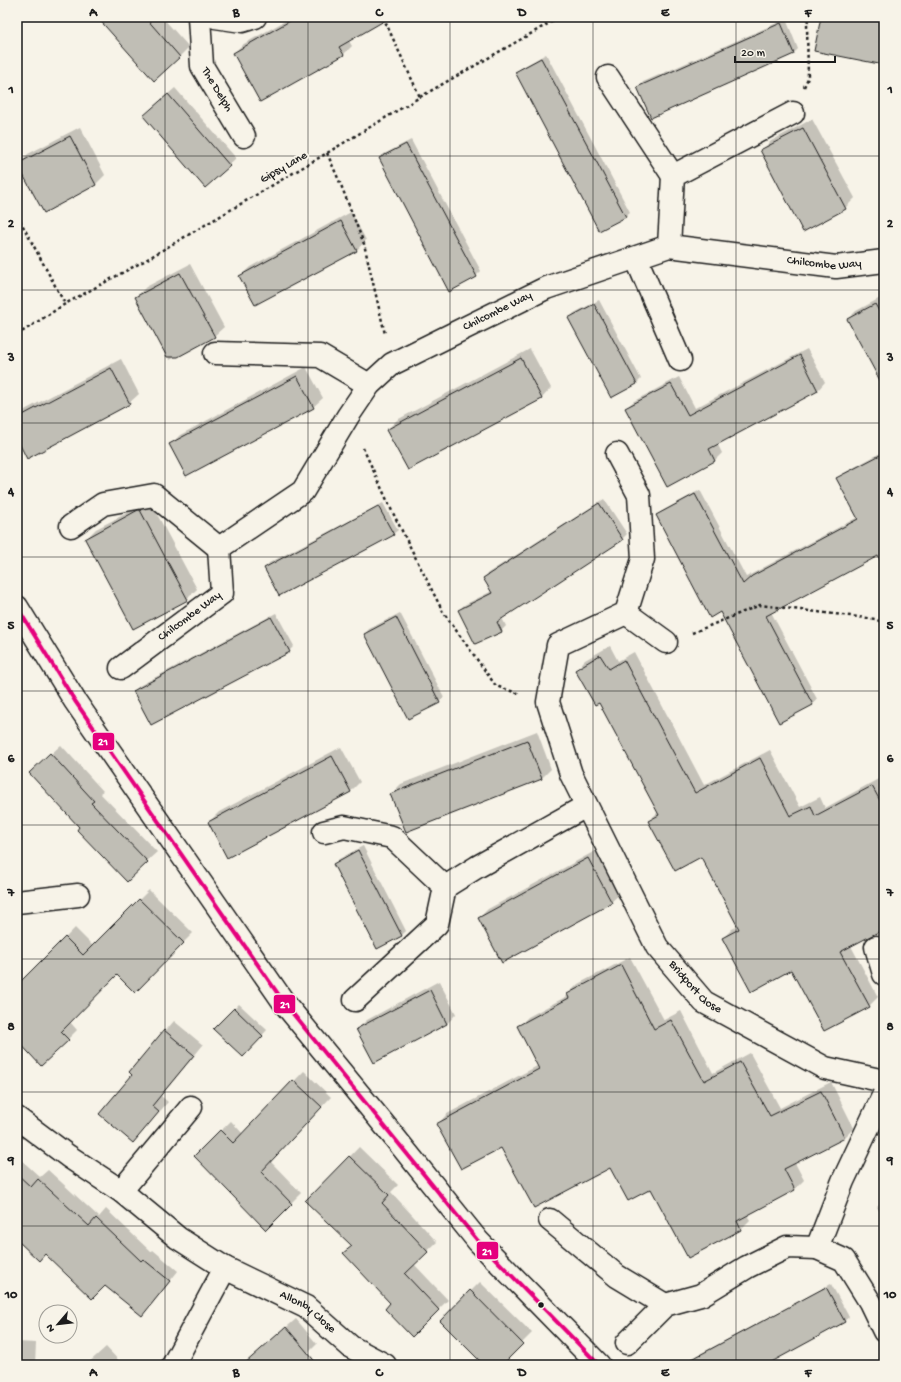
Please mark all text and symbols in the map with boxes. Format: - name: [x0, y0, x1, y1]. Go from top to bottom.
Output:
- text: A: [88, 6, 98, 21]
- text: B: [232, 6, 241, 21]
- text: C: [374, 6, 384, 21]
- text: D: [517, 6, 527, 21]
- text: E: [661, 6, 670, 21]
- text: F: [804, 6, 813, 21]
- scale bar: [735, 38, 835, 64]
- text: 20 m: [741, 47, 766, 61]
- street label: The Delph: [197, 64, 235, 115]
- text: 1: [7, 83, 14, 98]
- text: 1: [886, 83, 893, 98]
- street label: Gipsy Lane: [258, 148, 311, 187]
- text: 2: [8, 217, 15, 232]
- text: 2: [887, 217, 894, 232]
- street label: Chilcombe Way: [786, 254, 862, 274]
- street label: Chilcombe Way: [461, 289, 535, 335]
- text: 3: [7, 351, 15, 366]
- text: 3: [886, 351, 894, 366]
- text: 4: [7, 485, 15, 500]
- text: 4: [886, 485, 894, 500]
- street label: Chilcombe Way: [156, 589, 225, 645]
- text: 5: [8, 619, 15, 634]
- text: 5: [887, 619, 894, 634]
- line badge: 21: [92, 732, 115, 751]
- text: 21: [98, 737, 108, 749]
- text: 6: [8, 752, 15, 767]
- text: 6: [887, 752, 894, 767]
- text: 7: [7, 886, 16, 901]
- text: 7: [886, 886, 895, 901]
- street label: Bridport Close: [665, 958, 724, 1017]
- line badge: 21: [273, 994, 296, 1014]
- text: 21: [280, 1000, 290, 1012]
- text: 8: [7, 1020, 15, 1035]
- text: 8: [886, 1020, 894, 1035]
- text: 9: [7, 1154, 15, 1169]
- text: 9: [886, 1154, 894, 1169]
- line badge: 21: [476, 1241, 499, 1260]
- text: 21: [482, 1247, 492, 1259]
- text: 10: [4, 1288, 18, 1303]
- street label: Allonby Close: [277, 1288, 339, 1337]
- text: 10: [883, 1288, 897, 1303]
- unlabelled marker: [536, 1300, 546, 1310]
- north arrow: [38, 1304, 78, 1344]
- text: N: [44, 1322, 58, 1334]
- text: A: [88, 1366, 98, 1381]
- text: B: [232, 1366, 241, 1381]
- text: C: [374, 1366, 384, 1381]
- text: D: [517, 1366, 527, 1381]
- text: E: [661, 1366, 670, 1381]
- text: F: [804, 1366, 813, 1381]

